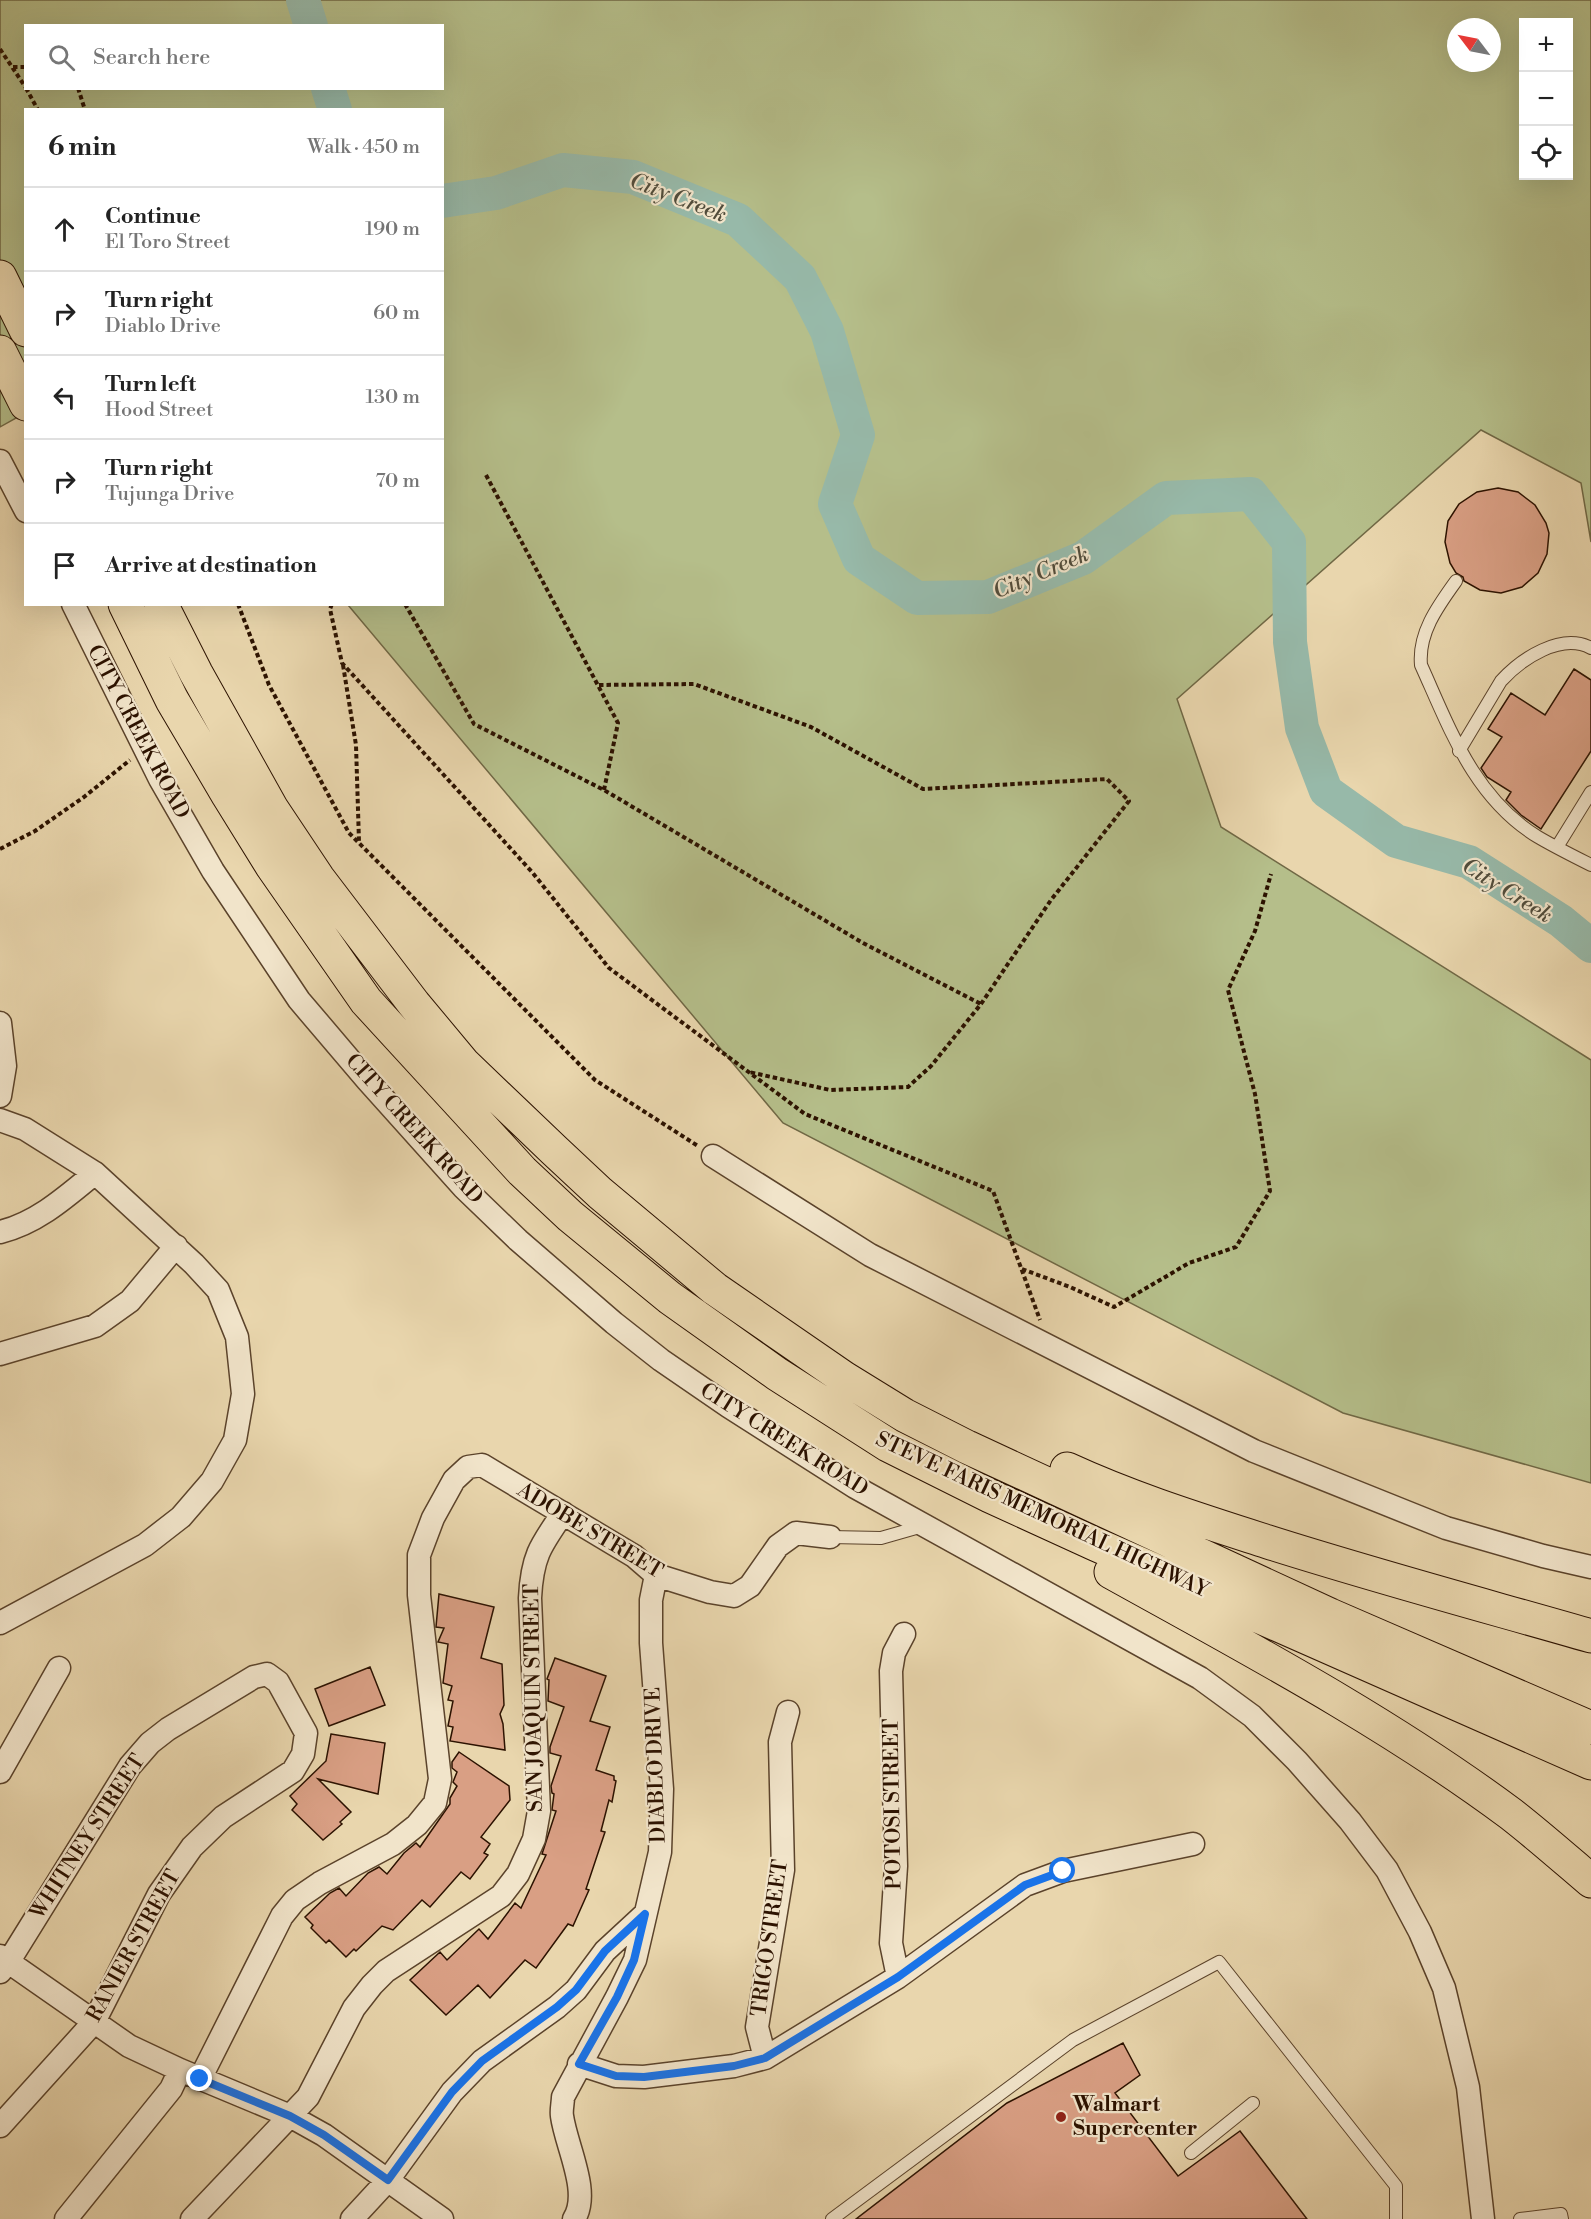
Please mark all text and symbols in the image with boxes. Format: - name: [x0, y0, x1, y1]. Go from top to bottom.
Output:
- north arrow: [1447, 18, 1501, 72]
- map controls: [1519, 18, 1573, 180]
- button: +: [1519, 18, 1573, 72]
- search box: [24, 24, 444, 90]
- icon: search: [45, 41, 78, 74]
- text: Search here: [93, 44, 210, 71]
- button: −: [1519, 72, 1573, 126]
- button: locate: [1519, 126, 1573, 180]
- text: 6 min: [48, 131, 116, 163]
- text: Walk · 450 m: [307, 135, 420, 160]
- water label: City Creek: [626, 167, 730, 229]
- text: Continue: [105, 203, 201, 230]
- icon: ahead: [48, 213, 81, 246]
- text: 190 m: [365, 217, 420, 242]
- text: El Toro Street: [105, 230, 230, 255]
- text: Turn right: [105, 287, 213, 314]
- icon: right: [48, 297, 81, 330]
- text: 60 m: [373, 301, 420, 326]
- text: Diablo Drive: [105, 314, 221, 339]
- text: Turn left: [105, 371, 196, 398]
- icon: left: [48, 381, 81, 414]
- text: 130 m: [365, 385, 420, 410]
- text: Hood Street: [105, 398, 213, 423]
- text: Turn right: [105, 455, 213, 482]
- icon: right: [48, 465, 81, 498]
- text: 70 m: [376, 469, 420, 494]
- text: Tujunga Drive: [105, 482, 234, 507]
- water label: City Creek: [989, 541, 1093, 605]
- icon: arrive: [48, 549, 81, 582]
- text: Arrive at destination: [105, 552, 317, 579]
- street label: CITY CREEK ROAD: [81, 641, 195, 823]
- water label: City Creek: [1457, 853, 1557, 929]
- street label: CITY CREEK ROAD: [340, 1048, 488, 1210]
- street label: CITY CREEK ROAD: [695, 1378, 873, 1502]
- street label: STEVE FARIS MEMORIAL HIGHWAY: [871, 1426, 1214, 1604]
- street label: ADOBE STREET: [512, 1477, 668, 1585]
- street label: SAN JOAQUIN STREET: [519, 1583, 549, 1812]
- street label: DIABLO DRIVE: [640, 1686, 672, 1844]
- street label: POTOSI STREET: [879, 1718, 907, 1890]
- street label: WHITNEY STREET: [24, 1749, 151, 1925]
- route start: [1049, 1857, 1075, 1883]
- street label: TRIGO STREET: [746, 1858, 794, 2018]
- street label: RANIER STREET: [81, 1865, 187, 2027]
- route end: [186, 2065, 212, 2091]
- place label: Walmart Supercenter: [1072, 2092, 1197, 2142]
- marker: Walmart Supercenter: [1054, 2110, 1068, 2124]

